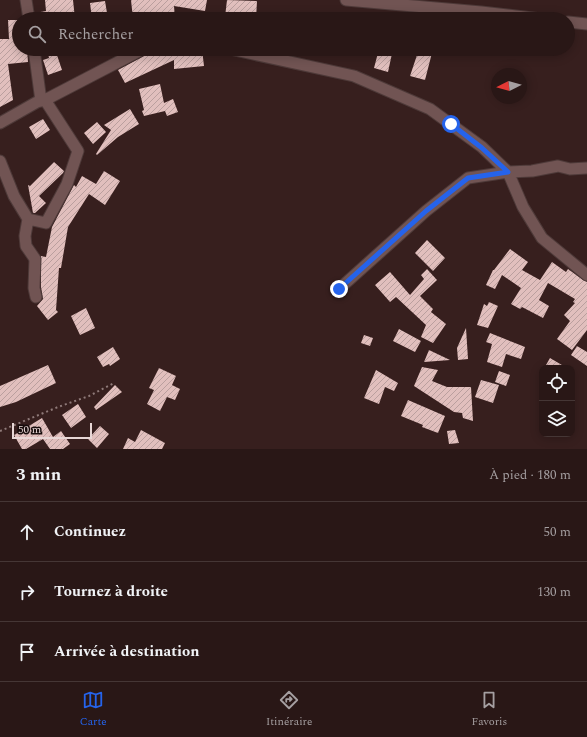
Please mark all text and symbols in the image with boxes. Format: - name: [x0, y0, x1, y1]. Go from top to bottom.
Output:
- search box: [12, 12, 575, 56]
- icon: search: [26, 23, 48, 45]
- text: Rechercher: [58, 23, 133, 46]
- north arrow: [491, 68, 527, 104]
- route start: [442, 115, 460, 133]
- route end: [330, 280, 348, 298]
- map controls: [539, 365, 575, 437]
- button: locate: [539, 365, 575, 401]
- button: layers: [539, 401, 575, 437]
- scale bar: [12, 421, 92, 440]
- text: 50 m: [18, 421, 41, 438]
- text: 3 min: [16, 462, 61, 488]
- text: À pied · 180 m: [489, 465, 571, 485]
- text: Continuez: [54, 520, 126, 543]
- icon: ahead: [16, 521, 38, 543]
- text: 50 m: [544, 522, 571, 542]
- text: Tournez à droite: [54, 580, 168, 603]
- icon: right: [16, 581, 38, 603]
- text: 130 m: [537, 582, 571, 602]
- text: Arrivée à destination: [54, 640, 200, 663]
- icon: arrive: [16, 641, 38, 663]
- tab: Carte: [80, 689, 107, 730]
- tab: Itinéraire: [266, 689, 312, 730]
- tab: Favoris: [472, 689, 507, 730]

